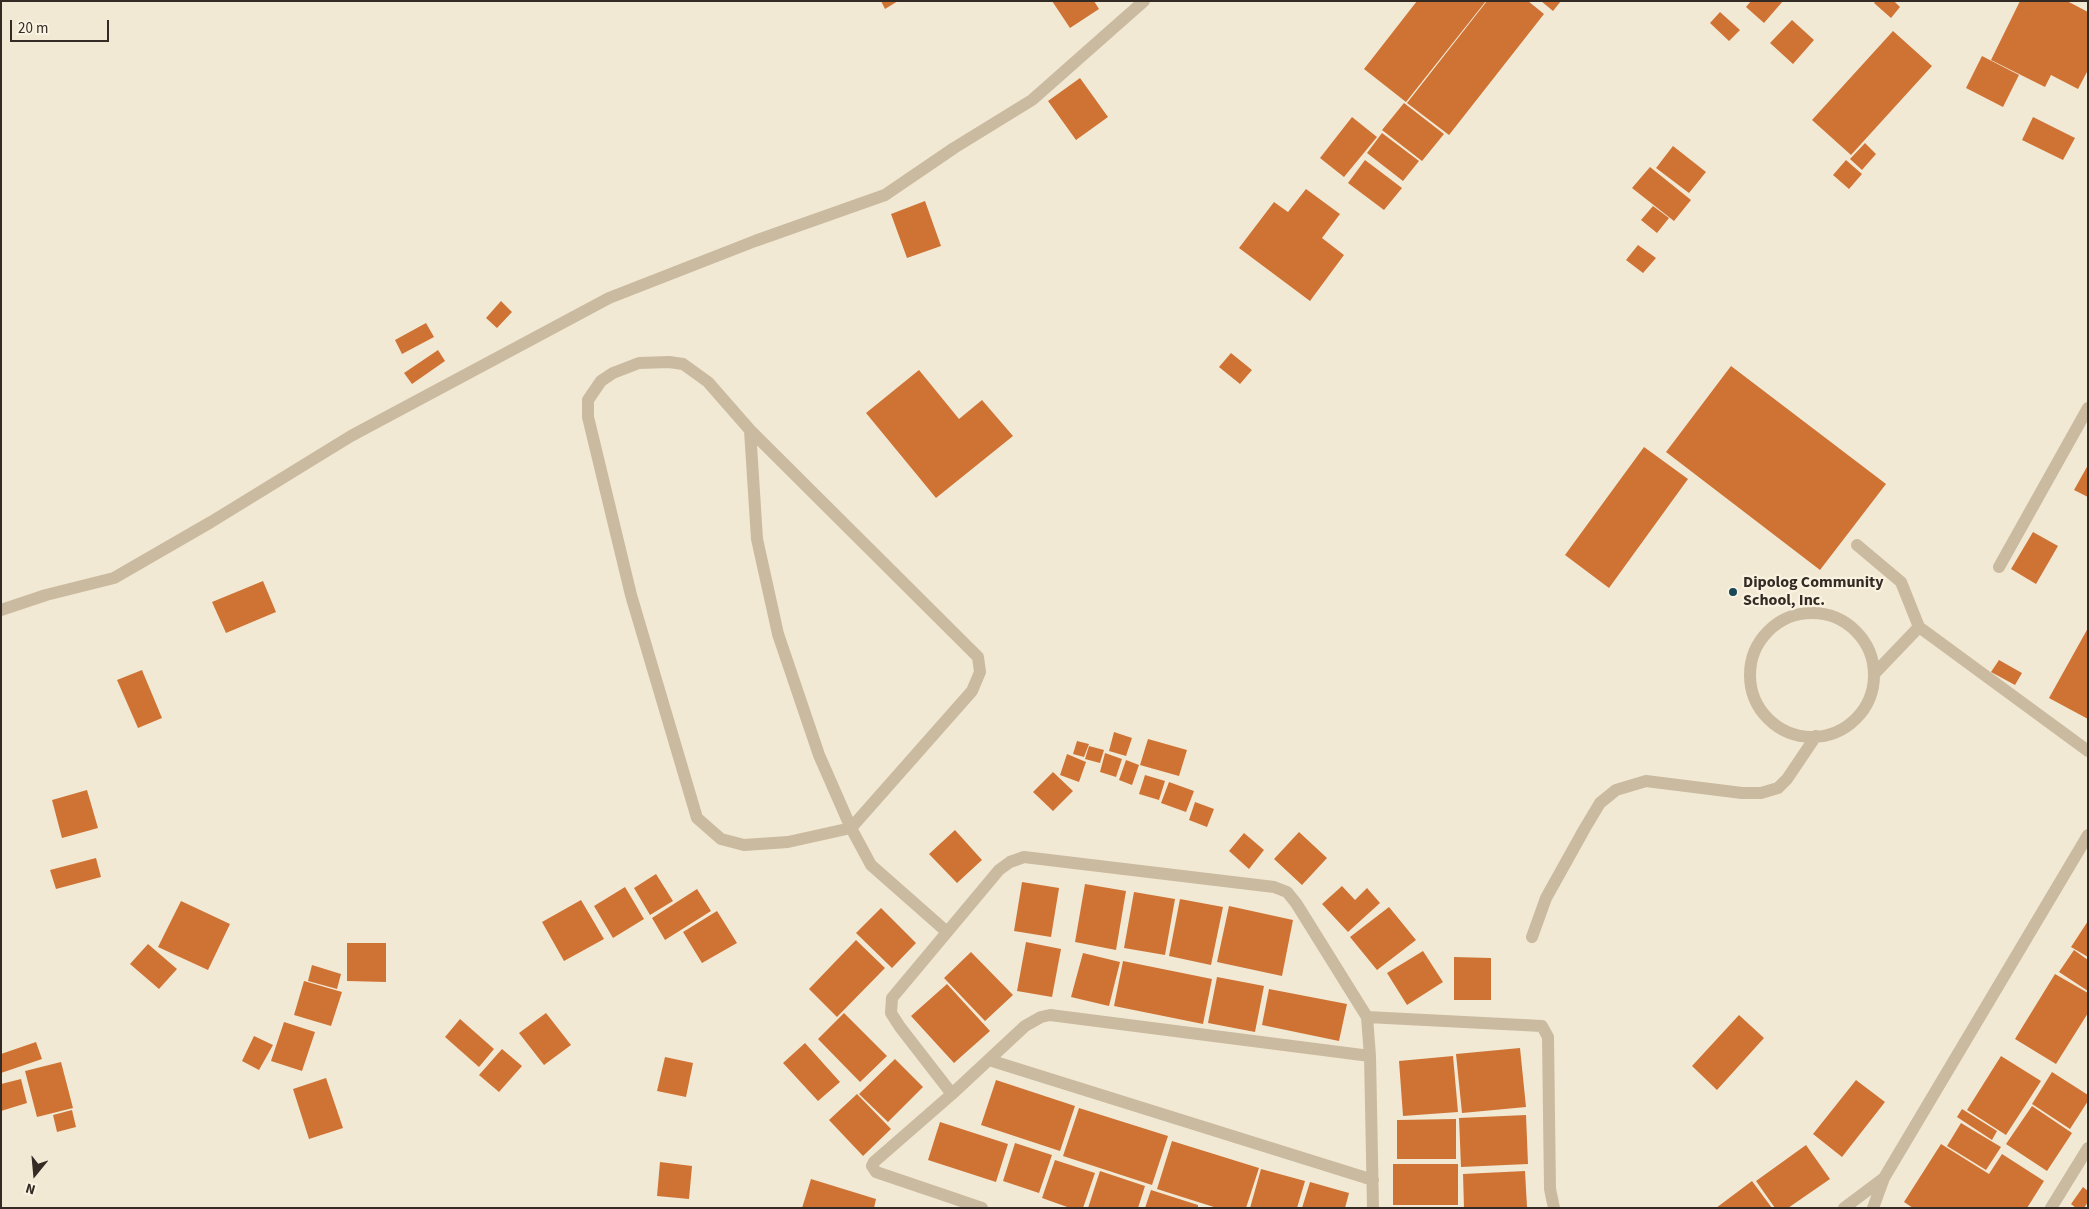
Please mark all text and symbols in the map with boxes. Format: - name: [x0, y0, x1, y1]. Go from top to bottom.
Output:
- scale bar: [12, 10, 111, 42]
- text: 20 m: [18, 18, 48, 39]
- place label: Dipolog Community School, Inc.: [1743, 573, 1884, 611]
- marker: Dipolog Community School, Inc.: [1727, 586, 1739, 598]
- north arrow: [10, 1149, 60, 1199]
- text: N: [23, 1177, 38, 1199]

